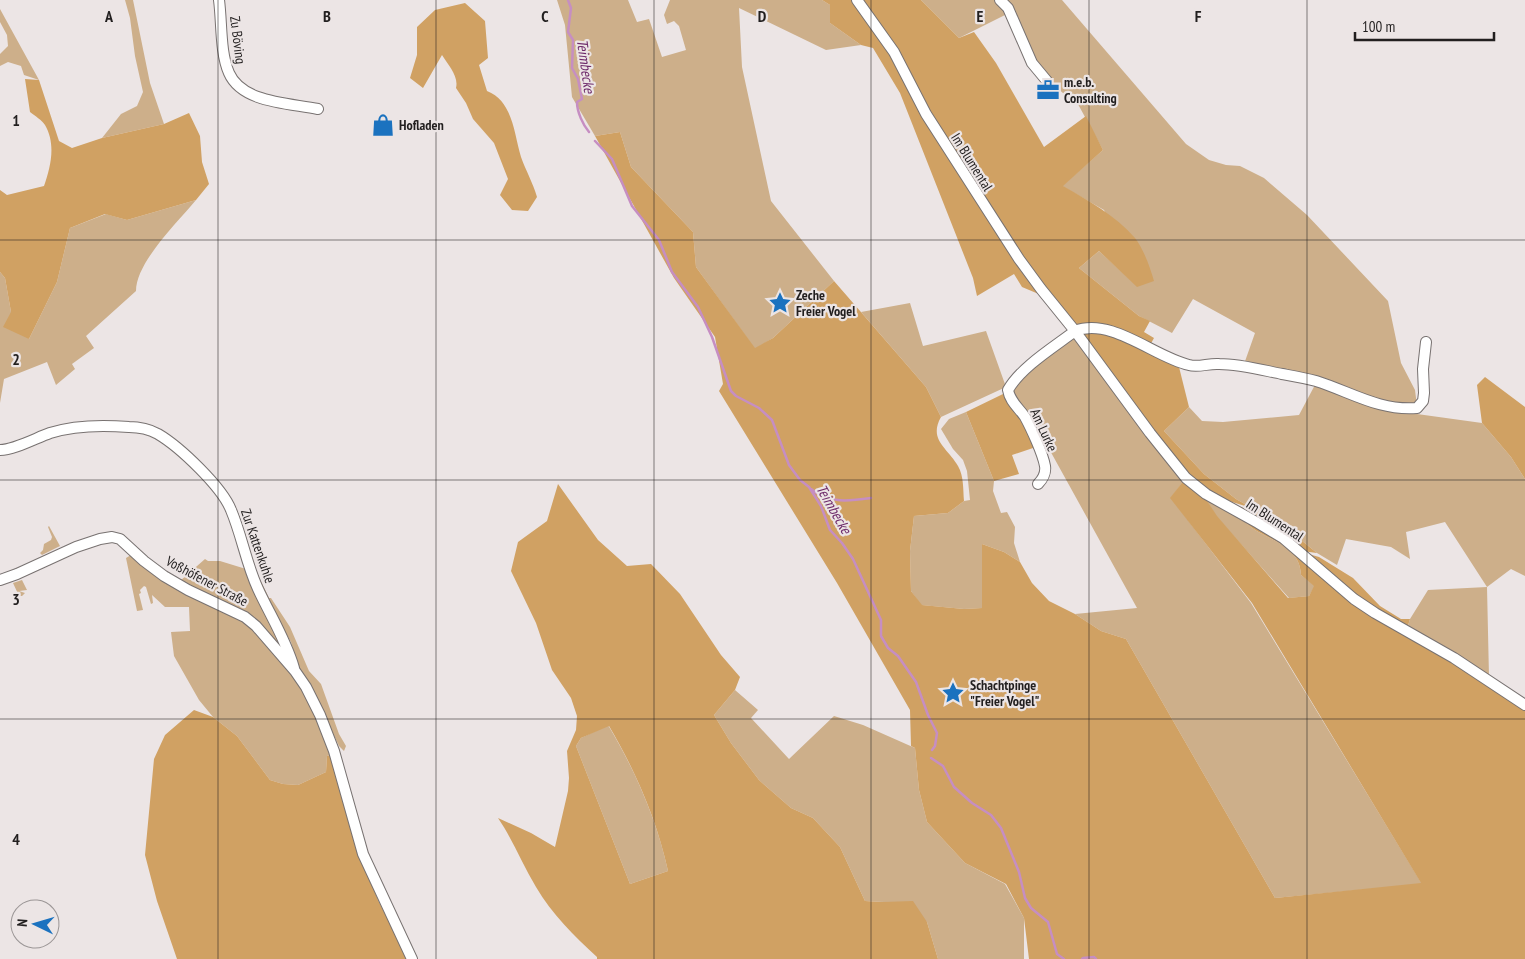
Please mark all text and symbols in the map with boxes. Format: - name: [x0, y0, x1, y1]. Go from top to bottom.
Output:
- text: A: [104, 6, 114, 26]
- text: B: [323, 6, 331, 26]
- text: C: [541, 6, 549, 26]
- text: D: [758, 6, 767, 26]
- text: E: [977, 6, 984, 26]
- text: F: [1195, 6, 1202, 26]
- scale bar: [1355, 10, 1494, 42]
- street label: Zu Böving: [226, 15, 250, 65]
- text: 100 m: [1362, 17, 1395, 36]
- water label: Teimbecke: [573, 38, 599, 95]
- place label: m.e.b. Consulting: [1064, 73, 1117, 107]
- office icon: m.e.b. Consulting: [1035, 77, 1061, 103]
- text: 1: [12, 110, 20, 130]
- shop icon: Hofladen: [370, 112, 396, 138]
- place label: Hofladen: [399, 116, 444, 134]
- street label: Im Blumental: [947, 130, 997, 195]
- place label: Zeche Freier Vogel: [796, 286, 856, 320]
- place icon: Zeche Freier Vogel: [767, 290, 793, 316]
- text: 2: [12, 349, 20, 369]
- street label: Am Lurke: [1026, 406, 1062, 455]
- water label: Teimbecke: [812, 481, 856, 538]
- street label: Im Blumental: [1243, 495, 1308, 546]
- street label: Zur Kattenkuhle: [237, 507, 279, 586]
- street label: Voßhöfener Straße: [162, 551, 251, 610]
- text: 3: [12, 589, 20, 609]
- place label: Schachtpinge "Freier Vogel": [970, 676, 1040, 710]
- place icon: Schachtpinge "Freier Vogel": [940, 680, 966, 706]
- text: 4: [12, 829, 20, 849]
- north arrow: [10, 899, 60, 949]
- text: N: [13, 918, 31, 927]

